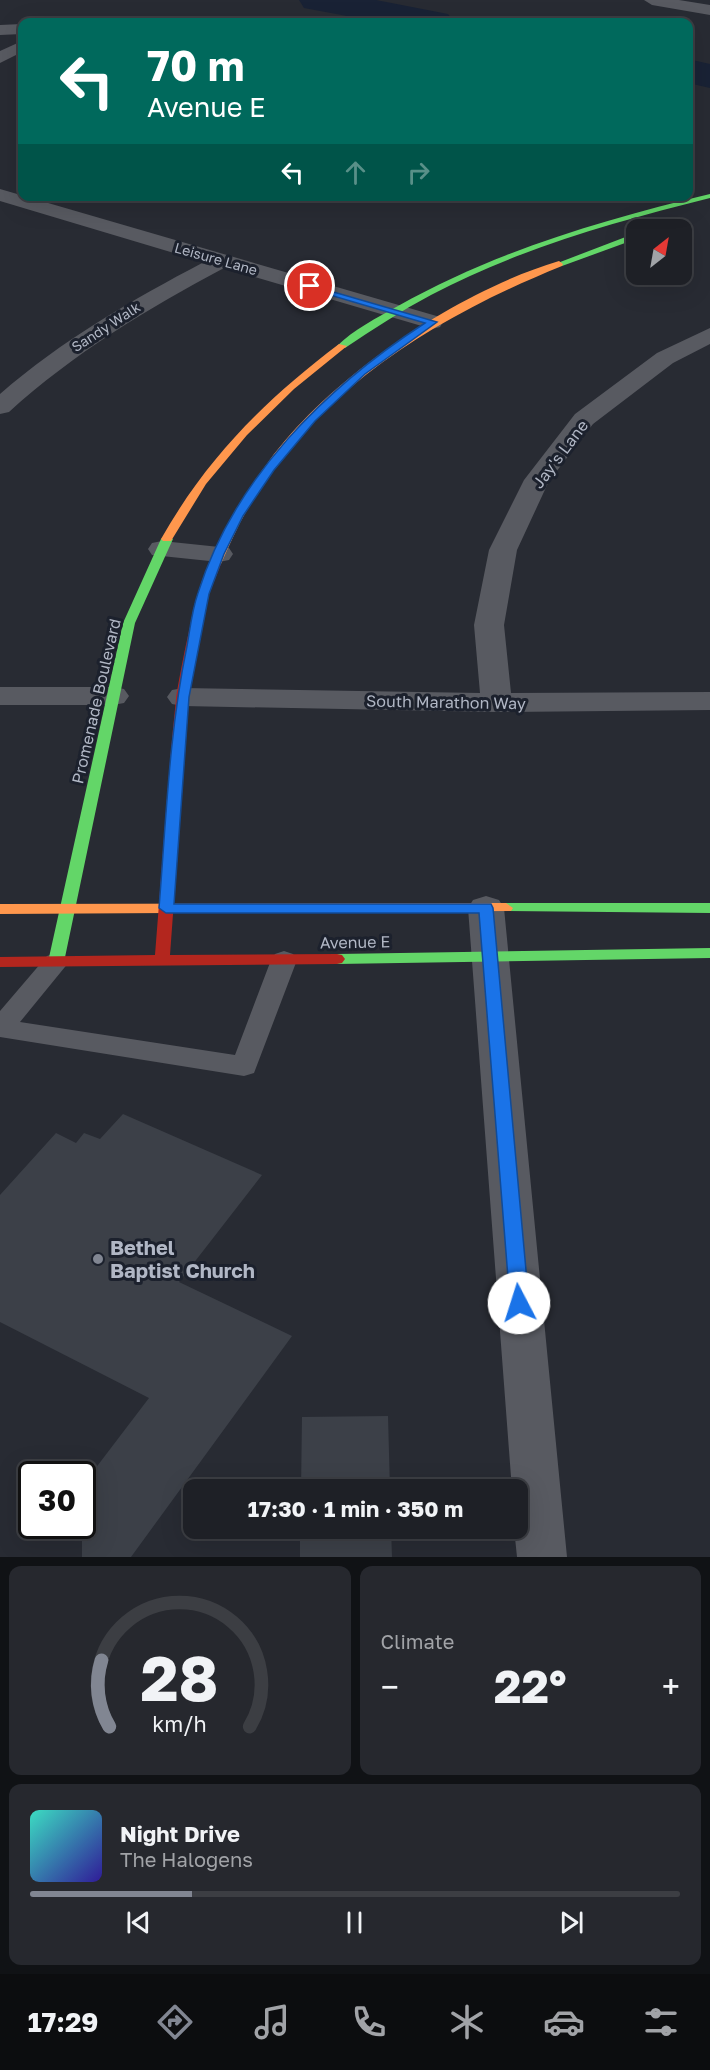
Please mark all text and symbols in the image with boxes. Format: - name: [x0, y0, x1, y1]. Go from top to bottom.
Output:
- text: 70 m: [147, 40, 244, 90]
- icon: left: [48, 42, 126, 120]
- text: Avenue E: [147, 91, 266, 123]
- icon: left: [276, 156, 309, 189]
- icon: ahead: [339, 156, 372, 189]
- icon: right: [402, 156, 435, 189]
- north arrow: [626, 219, 692, 285]
- map controls: [626, 219, 692, 285]
- street label: Leisure Lane: [173, 239, 259, 278]
- pin: [284, 260, 335, 311]
- icon: arrive: [293, 269, 326, 302]
- street label: Sandy Walk: [68, 298, 143, 355]
- street label: Jay's Lane: [528, 416, 592, 492]
- street label: Promenade Boulevard: [67, 616, 125, 786]
- street label: South Marathon Way: [366, 691, 526, 713]
- street label: Avenue E: [320, 931, 390, 953]
- place label: Bethel Baptist Church: [110, 1235, 255, 1282]
- marker: Bethel Baptist Church: [91, 1252, 105, 1266]
- position arrow: [487, 1271, 551, 1335]
- speed limit sign: 30: [18, 1461, 96, 1539]
- text: 17:30 · 1 min · 350 m: [248, 1495, 463, 1522]
- text: Climate: [381, 1629, 454, 1653]
- text: 28: [141, 1640, 219, 1715]
- text: 22°: [494, 1659, 566, 1713]
- text: −: [381, 1667, 399, 1706]
- text: +: [662, 1667, 680, 1706]
- text: km/h: [152, 1712, 207, 1738]
- text: Night Drive: [120, 1820, 240, 1847]
- text: The Halogens: [120, 1847, 253, 1871]
- icon: previous: [122, 1906, 155, 1939]
- icon: pause: [338, 1906, 371, 1939]
- icon: next: [555, 1906, 588, 1939]
- icon: directions: [154, 2001, 196, 2043]
- icon: music: [251, 2001, 293, 2043]
- icon: phone: [348, 2001, 390, 2043]
- icon: climate: [446, 2001, 488, 2043]
- icon: car: [543, 2001, 585, 2043]
- icon: filters: [640, 2001, 682, 2043]
- text: 17:29: [28, 2006, 99, 2038]

